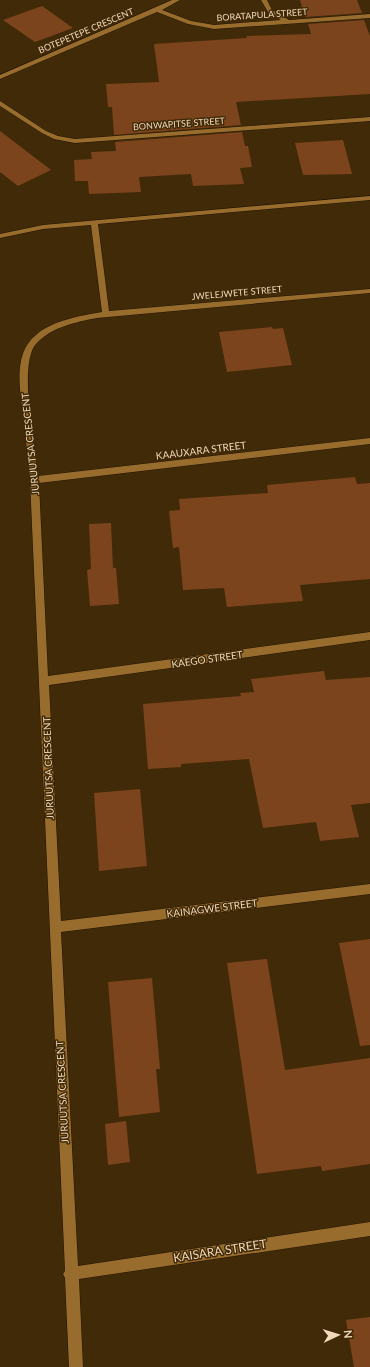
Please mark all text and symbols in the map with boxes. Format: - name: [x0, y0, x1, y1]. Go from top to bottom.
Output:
- street label: BOTEPETEPE CRESCENT: [37, 5, 136, 56]
- street label: BORATAPULA STREET: [216, 6, 309, 23]
- street label: BONWAPITSE STREET: [133, 115, 226, 132]
- street label: JWELEJWETE STREET: [191, 283, 283, 302]
- street label: JURUUTSA CRESCENT: [19, 392, 41, 496]
- street label: KAAUXARA STREET: [155, 438, 247, 461]
- street label: KAEGO STREET: [171, 648, 244, 670]
- street label: JURUUTSA CRESCENT: [40, 716, 56, 820]
- street label: KAINAGWE STREET: [166, 896, 258, 920]
- street label: JURUUTSA CRESCENT: [53, 1040, 71, 1144]
- street label: KAISARA STREET: [172, 1236, 268, 1265]
- north arrow: [318, 1315, 358, 1355]
- text: N: [342, 1330, 355, 1339]

